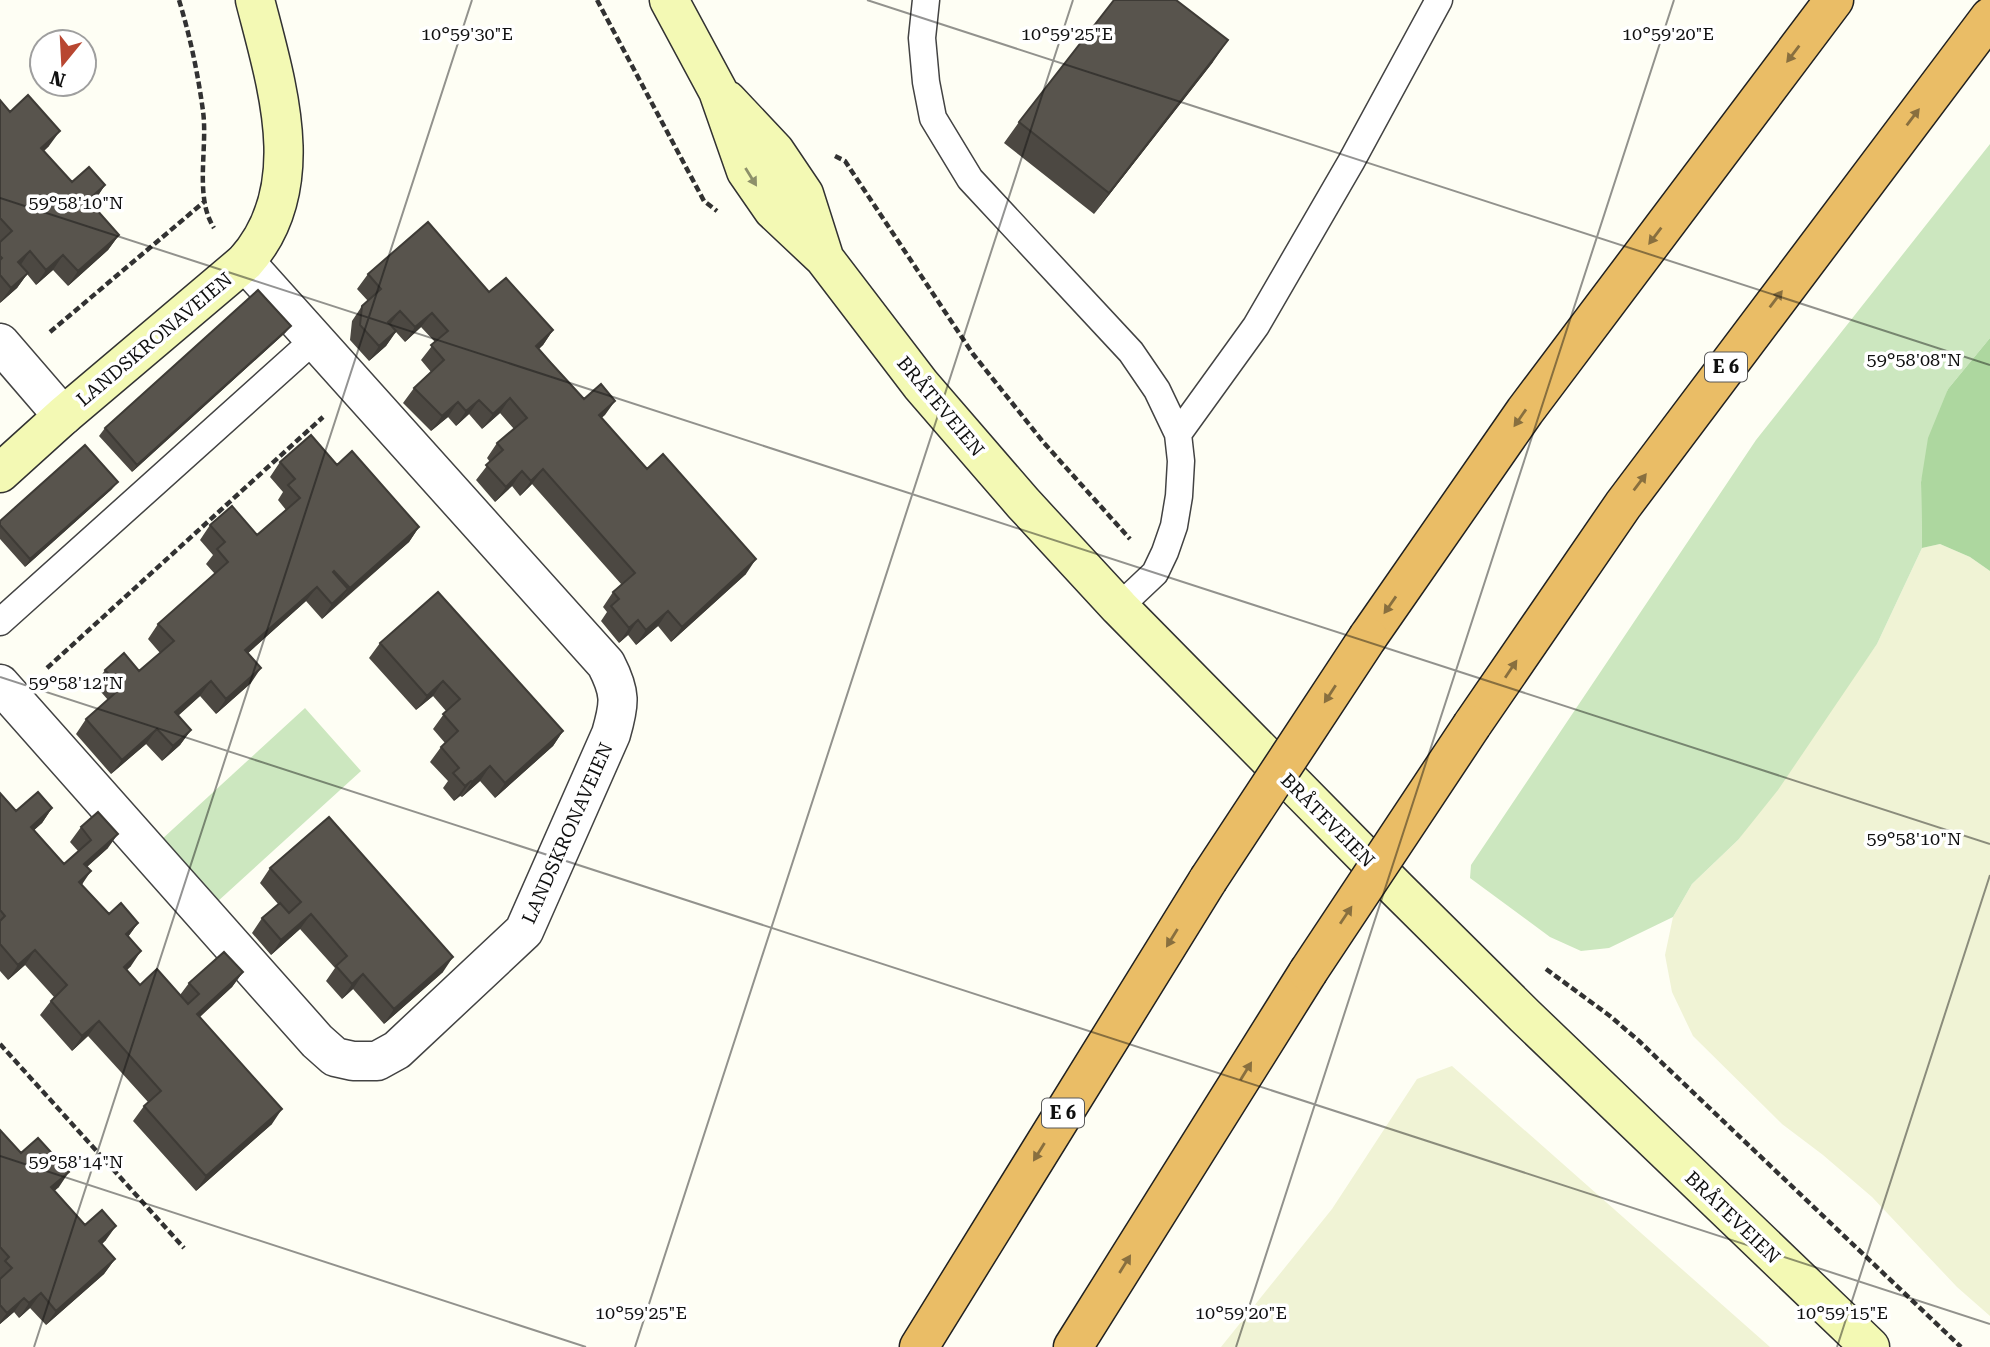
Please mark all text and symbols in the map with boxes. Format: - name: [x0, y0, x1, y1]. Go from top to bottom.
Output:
- text: 10°59'30"E: [421, 23, 513, 44]
- text: 10°59'25"E: [1021, 23, 1113, 44]
- text: 10°59'20"E: [1622, 23, 1714, 44]
- north arrow: [28, 28, 98, 98]
- one-way arrow: [1785, 45, 1800, 63]
- text: N: [47, 65, 68, 92]
- one-way arrow: [1906, 109, 1921, 127]
- one-way arrow: [745, 167, 758, 187]
- text: 59°58'10"N: [29, 192, 123, 213]
- one-way arrow: [1648, 226, 1663, 244]
- street label: LANDSKRONAVEIEN: [72, 268, 237, 411]
- one-way arrow: [1769, 290, 1783, 308]
- text: 59°58'08"N: [1867, 349, 1961, 370]
- street label: BRÅTEVEIEN: [892, 351, 990, 461]
- road number: E 6: [1705, 352, 1747, 382]
- one-way arrow: [1513, 409, 1527, 427]
- one-way arrow: [1633, 473, 1648, 491]
- one-way arrow: [1383, 596, 1397, 614]
- one-way arrow: [1504, 659, 1517, 678]
- text: 59°58'12"N: [29, 672, 123, 693]
- one-way arrow: [1324, 685, 1337, 704]
- street label: LANDSKRONAVEIEN: [517, 739, 618, 927]
- street label: BRÅTEVEIEN: [1276, 768, 1380, 872]
- text: 59°58'10"N: [1867, 828, 1961, 849]
- one-way arrow: [1339, 906, 1353, 924]
- one-way arrow: [1166, 928, 1178, 947]
- one-way arrow: [1240, 1062, 1253, 1081]
- road number: E 6: [1042, 1098, 1084, 1128]
- one-way arrow: [1032, 1142, 1045, 1161]
- text: 59°58'14"N: [29, 1151, 123, 1172]
- street label: BRÅTEVEIEN: [1680, 1165, 1786, 1269]
- one-way arrow: [1119, 1254, 1132, 1273]
- text: 10°59'25"E: [595, 1302, 687, 1323]
- text: 10°59'20"E: [1195, 1302, 1287, 1323]
- text: 10°59'15"E: [1796, 1302, 1888, 1323]

